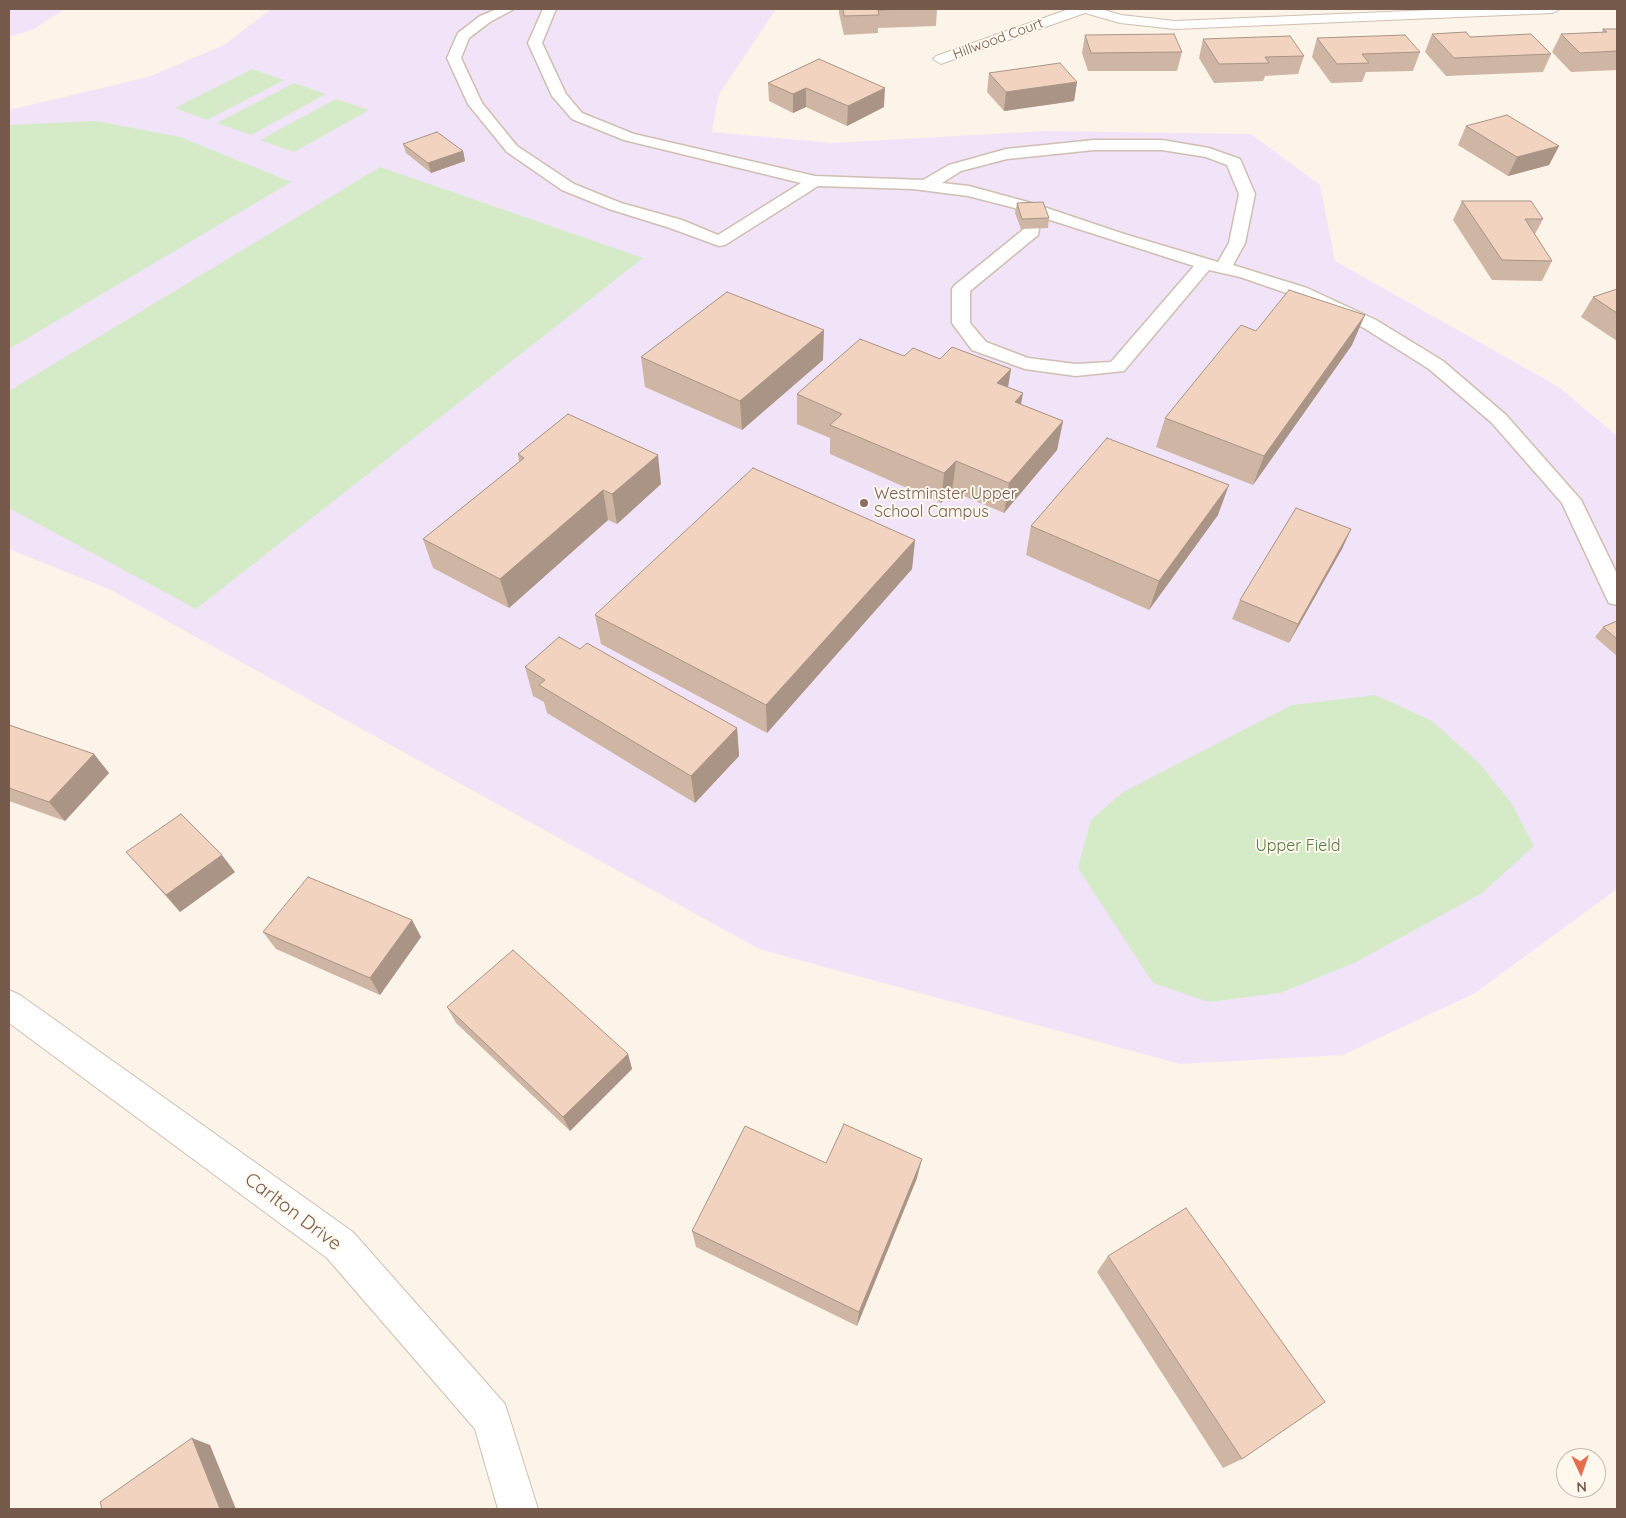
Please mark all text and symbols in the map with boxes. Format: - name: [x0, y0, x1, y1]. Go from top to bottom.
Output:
- street label: Hillwood Court: [951, 15, 1045, 63]
- place label: Westminster Upper School Campus: [874, 484, 1017, 522]
- marker: Westminster Upper School Campus: [858, 497, 870, 509]
- park label: Upper Field: [1255, 836, 1341, 856]
- street label: Carlton Drive: [240, 1168, 346, 1256]
- north arrow: [1556, 1448, 1606, 1498]
- text: N: [1576, 1478, 1587, 1496]

